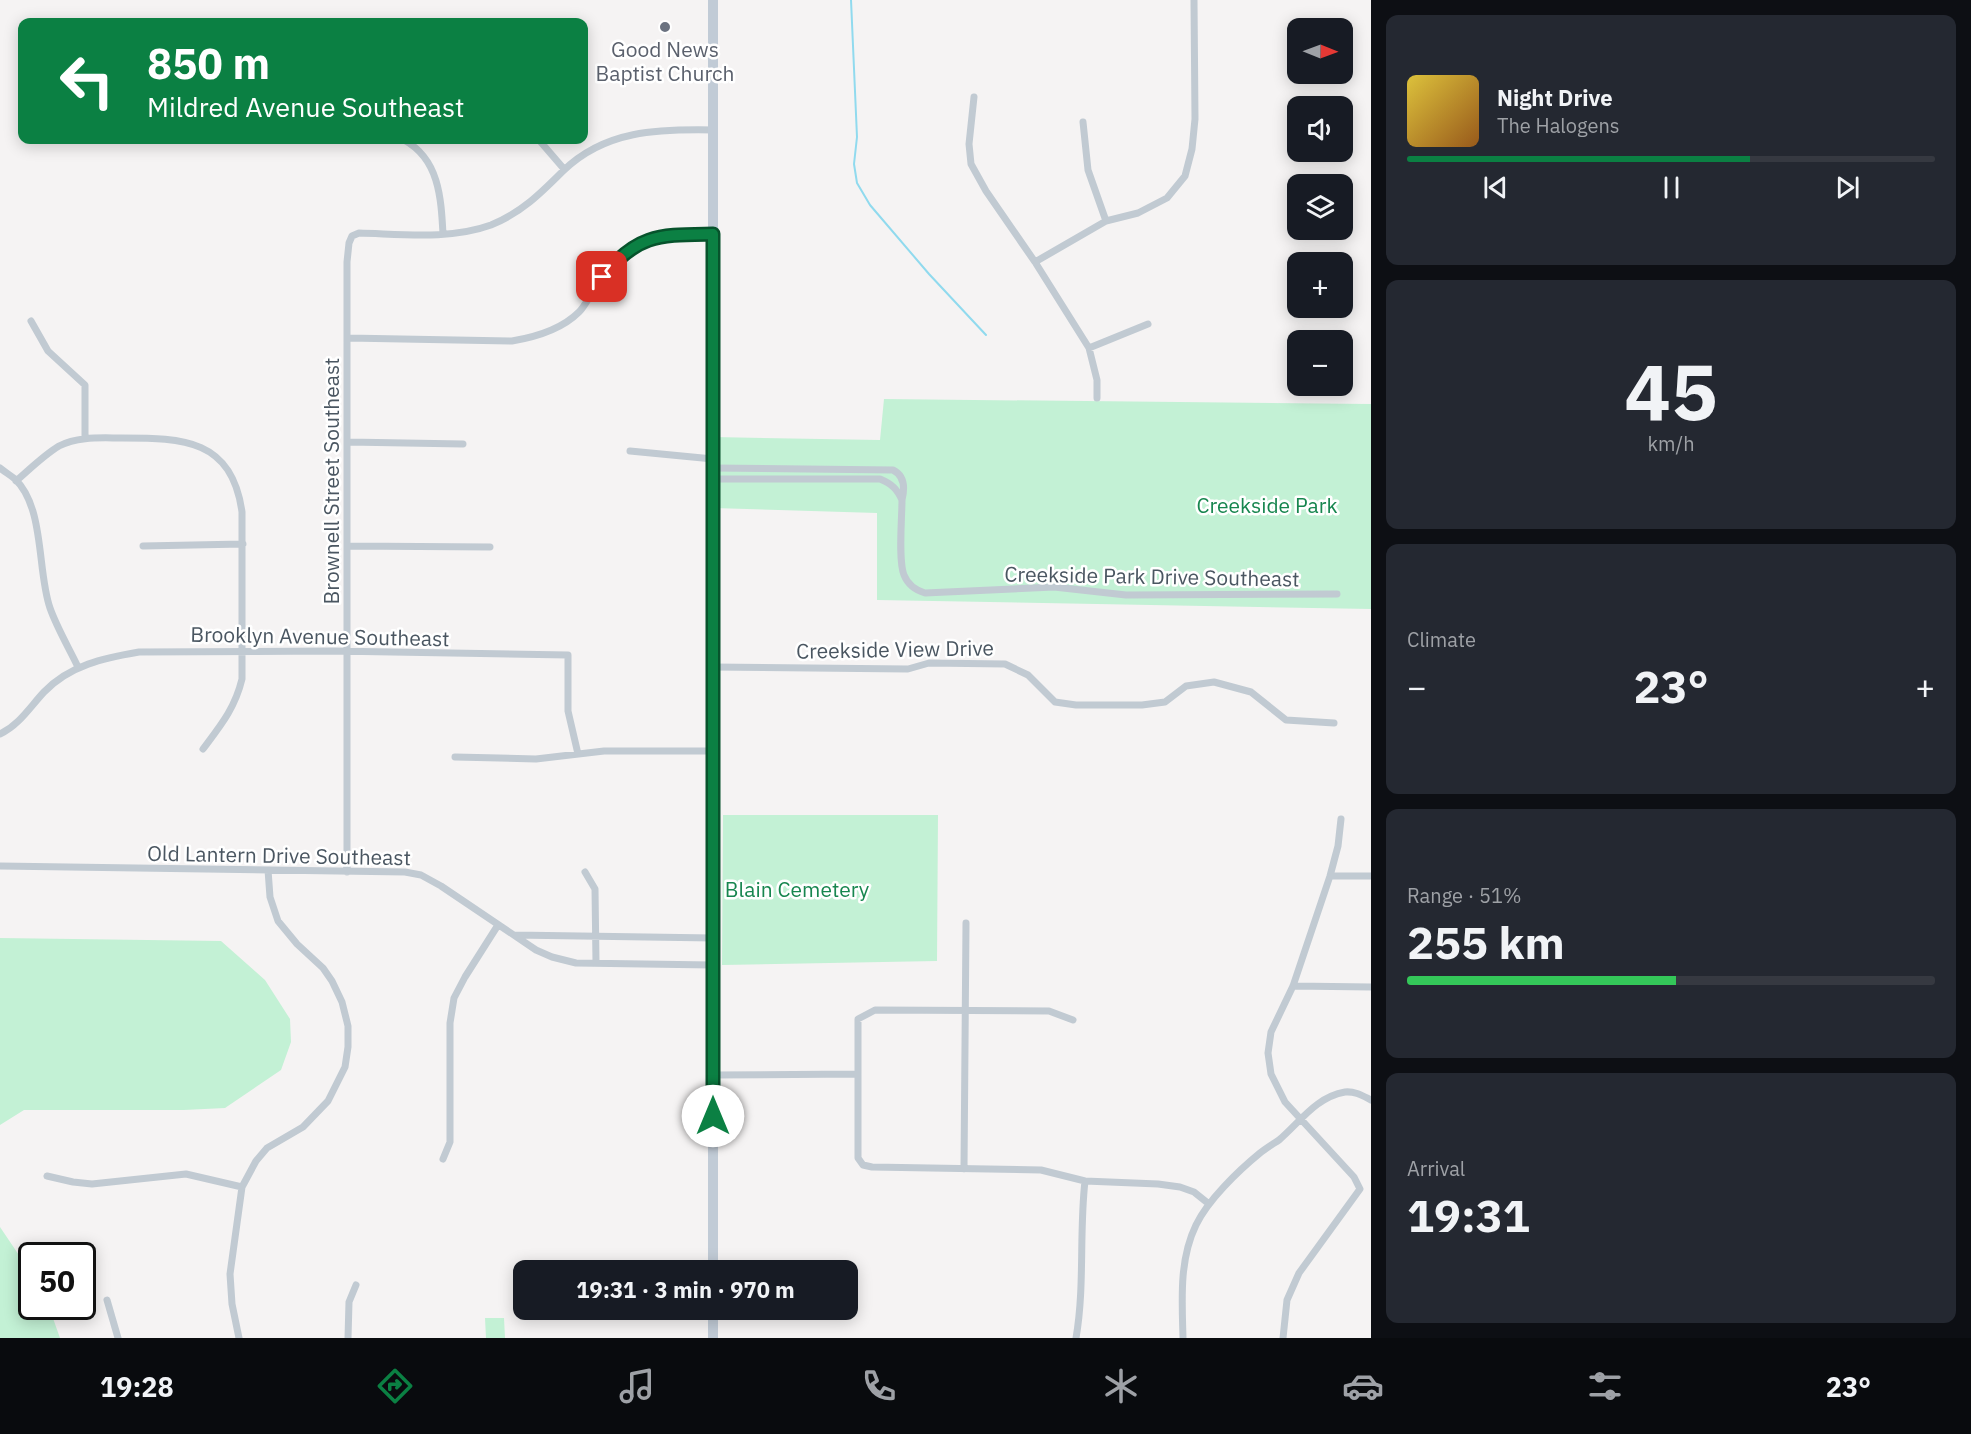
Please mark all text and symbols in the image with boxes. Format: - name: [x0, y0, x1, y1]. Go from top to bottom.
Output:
- north arrow: [1287, 18, 1353, 84]
- map controls: [1287, 18, 1353, 396]
- marker: Good News Baptist Church: [658, 20, 672, 34]
- place label: Good News Baptist Church: [596, 35, 735, 87]
- text: 850 m: [147, 36, 270, 91]
- icon: left: [48, 42, 126, 120]
- text: Night Drive: [1497, 83, 1613, 112]
- text: Mildred Avenue Southeast: [147, 89, 464, 124]
- button: sound: [1287, 96, 1353, 162]
- text: The Halogens: [1497, 112, 1619, 139]
- icon: previous: [1479, 171, 1512, 204]
- icon: pause: [1655, 171, 1688, 204]
- icon: next: [1831, 171, 1864, 204]
- button: layers: [1287, 174, 1353, 240]
- pin: [576, 251, 627, 302]
- button: +: [1287, 252, 1353, 318]
- icon: arrive: [585, 260, 618, 293]
- button: −: [1287, 330, 1353, 396]
- text: 45: [1624, 340, 1718, 441]
- street label: Brownell Street Southeast: [317, 358, 345, 604]
- text: km/h: [1647, 430, 1695, 457]
- park label: Creekside Park: [1196, 491, 1338, 519]
- street label: Creekside Park Drive Southeast: [1004, 559, 1300, 593]
- street label: Brooklyn Avenue Southeast: [190, 620, 450, 652]
- text: Climate: [1407, 626, 1476, 653]
- street label: Creekside View Drive: [796, 633, 994, 665]
- text: 23°: [1633, 657, 1709, 715]
- text: −: [1407, 665, 1427, 708]
- text: +: [1915, 665, 1935, 708]
- street label: Old Lantern Drive Southeast: [147, 839, 411, 871]
- park label: Blain Cemetery: [725, 875, 870, 903]
- text: Range · 51%: [1407, 882, 1522, 909]
- text: 255 km: [1407, 913, 1565, 971]
- position arrow: [681, 1084, 745, 1148]
- text: Arrival: [1407, 1155, 1465, 1182]
- text: 19:31: [1407, 1186, 1530, 1244]
- speed limit sign: 50: [18, 1242, 96, 1320]
- text: 19:31 · 3 min · 970 m: [576, 1275, 795, 1304]
- icon: directions: [374, 1365, 416, 1407]
- icon: music: [616, 1365, 658, 1407]
- icon: phone: [858, 1365, 900, 1407]
- icon: climate: [1100, 1365, 1142, 1407]
- icon: car: [1342, 1365, 1384, 1407]
- icon: filters: [1584, 1365, 1626, 1407]
- text: 19:28: [100, 1369, 174, 1404]
- text: 23°: [1826, 1369, 1871, 1404]

